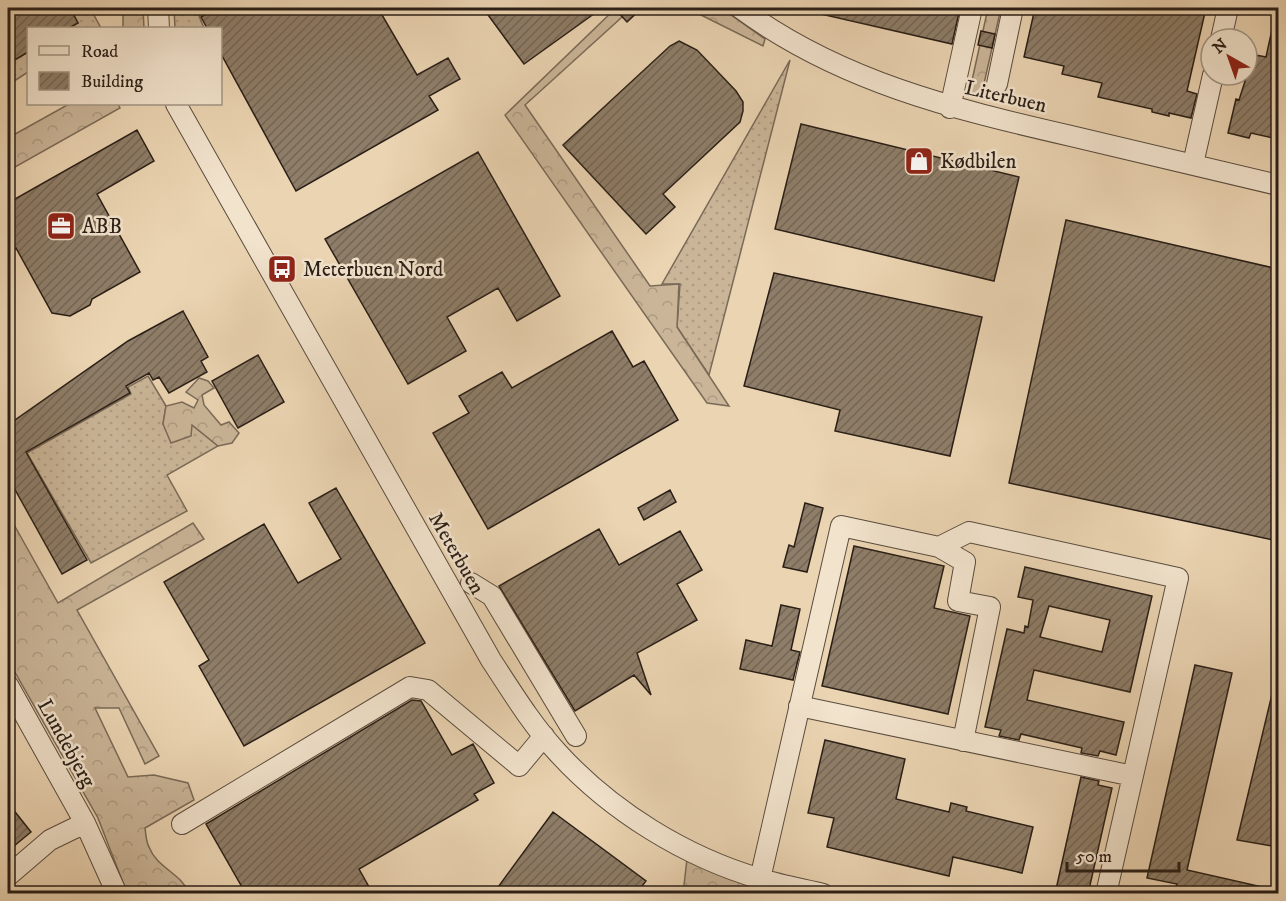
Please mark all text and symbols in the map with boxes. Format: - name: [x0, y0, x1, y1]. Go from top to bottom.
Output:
- legend: [27, 27, 222, 105]
- north arrow: [1199, 27, 1259, 87]
- text: N: [1209, 34, 1231, 58]
- text: Road: [81, 41, 118, 63]
- text: Building: [81, 71, 143, 93]
- street label: Literbuen: [962, 75, 1049, 119]
- shop icon: Kødbilen: [903, 145, 935, 177]
- place label: Kødbilen: [940, 149, 1016, 175]
- office icon: ABB: [45, 210, 77, 242]
- place label: ABB: [82, 214, 122, 240]
- bus stop icon: Meterbuen Nord: [266, 253, 298, 285]
- place label: Meterbuen Nord: [303, 257, 444, 283]
- street label: Meterbuen: [422, 508, 490, 599]
- street label: Lundebjerg: [31, 695, 101, 793]
- scale bar: [1067, 835, 1180, 873]
- text: 50 m: [1076, 846, 1112, 868]

